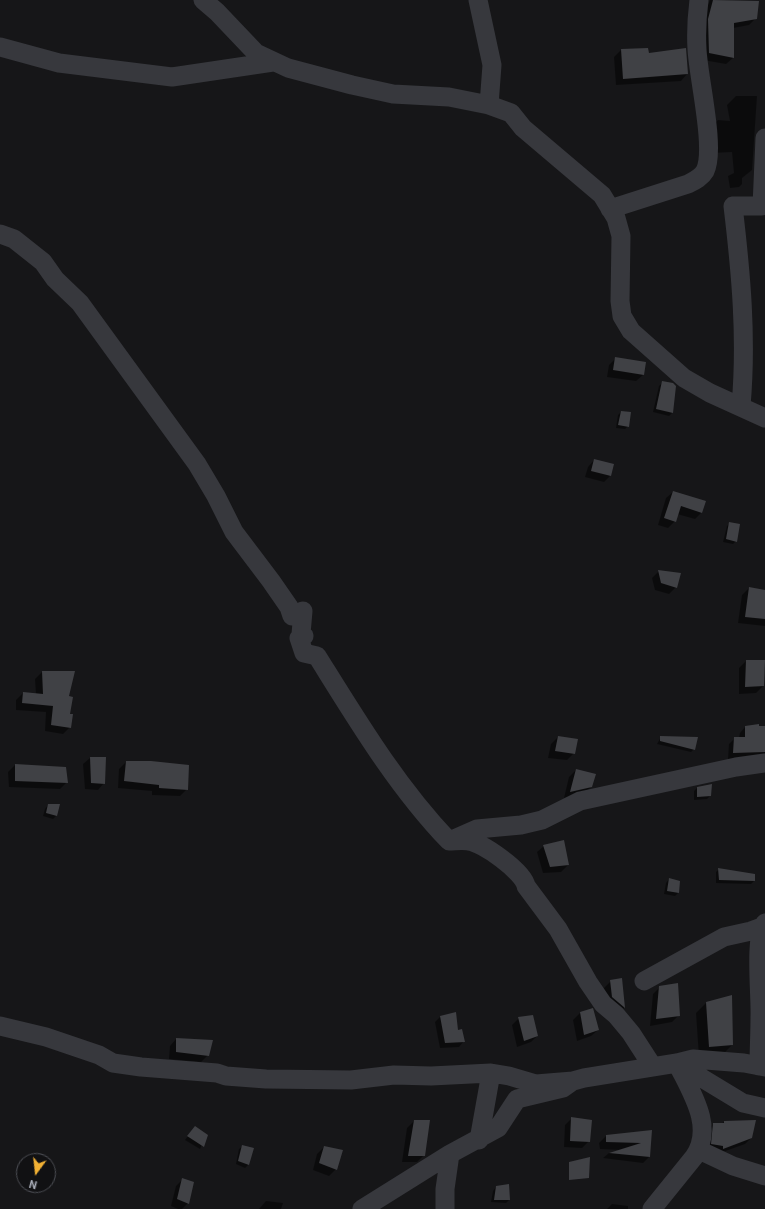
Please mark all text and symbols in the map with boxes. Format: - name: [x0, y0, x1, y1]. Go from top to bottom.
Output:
- north arrow: [16, 1153, 56, 1193]
- text: N: [28, 1177, 38, 1191]

